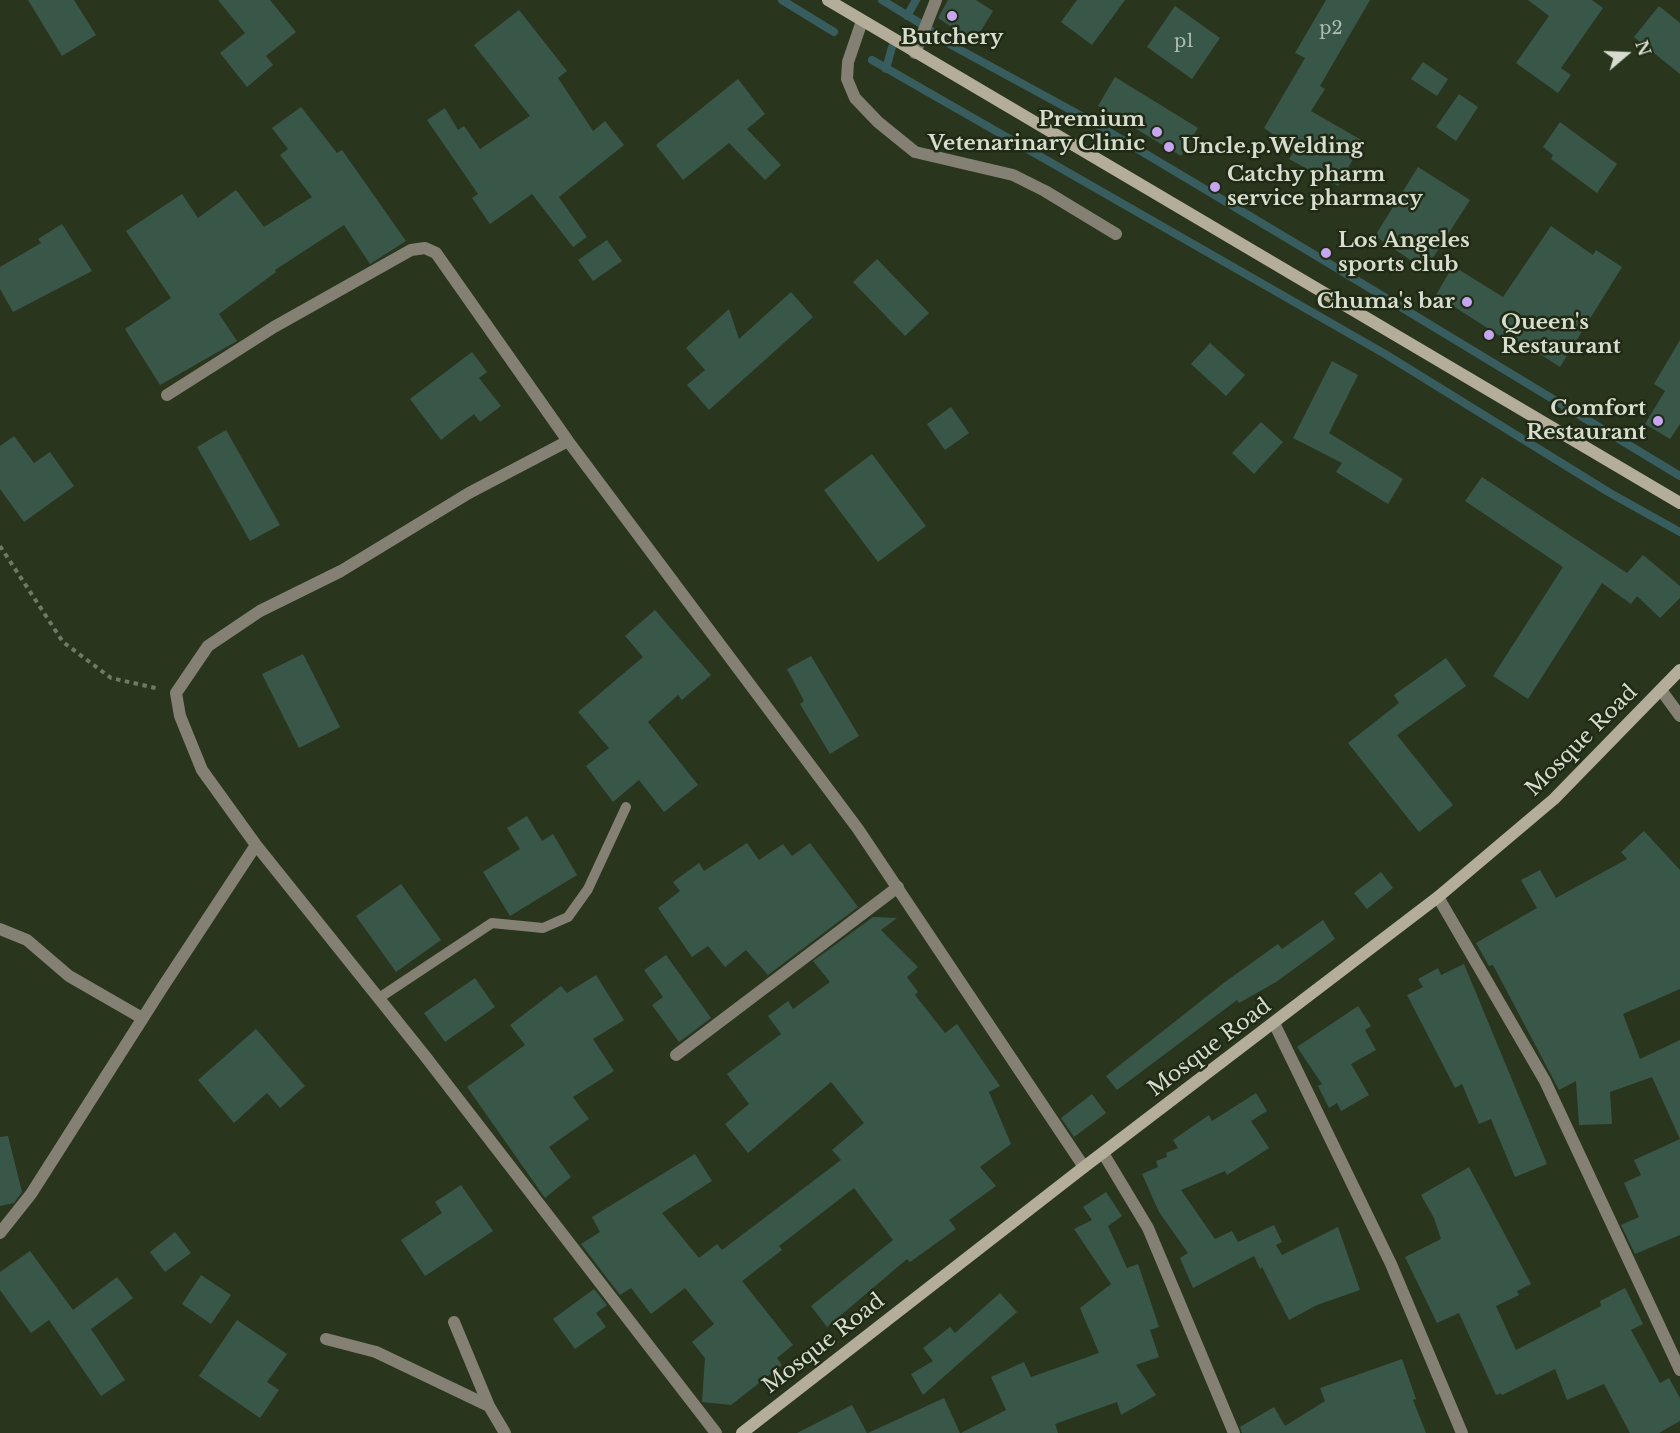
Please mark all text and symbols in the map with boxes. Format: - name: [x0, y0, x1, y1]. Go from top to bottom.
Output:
- marker: Butchery: [945, 9, 959, 23]
- house number: p2: [1319, 18, 1343, 40]
- north arrow: [1596, 24, 1656, 84]
- place label: Butchery: [901, 25, 1003, 51]
- house number: p1: [1174, 31, 1194, 53]
- text: N: [1631, 38, 1655, 59]
- place label: Premium Vetenarinary Clinic: [928, 107, 1145, 157]
- marker: Premium Vetenarinary Clinic: [1150, 125, 1164, 139]
- place label: Uncle.p.Welding: [1181, 134, 1364, 160]
- marker: Uncle.p.Welding: [1162, 140, 1176, 154]
- place label: Catchy pharm service pharmacy: [1227, 162, 1423, 212]
- marker: Catchy pharm service pharmacy: [1208, 180, 1222, 194]
- place label: Los Angeles sports club: [1338, 228, 1470, 278]
- marker: Los Angeles sports club: [1319, 246, 1333, 260]
- place label: Chuma's bar: [1317, 289, 1455, 315]
- marker: Chuma's bar: [1460, 295, 1474, 309]
- place label: Queen's Restaurant: [1501, 310, 1621, 360]
- marker: Queen's Restaurant: [1482, 328, 1496, 342]
- place label: Comfort Restaurant: [1526, 396, 1646, 446]
- marker: Comfort Restaurant: [1651, 414, 1665, 428]
- street label: Mosque Road: [1521, 680, 1643, 802]
- street label: Mosque Road: [1144, 994, 1276, 1102]
- street label: Mosque Road: [758, 1289, 890, 1399]

